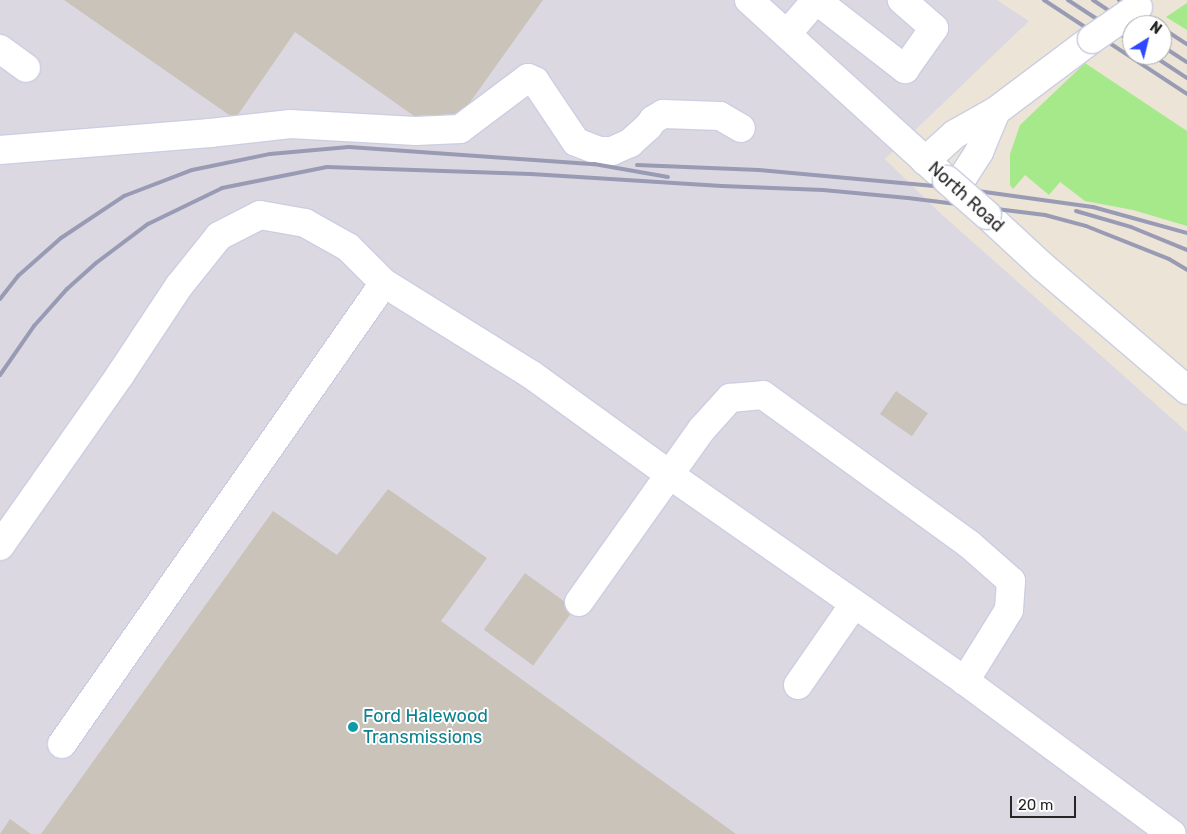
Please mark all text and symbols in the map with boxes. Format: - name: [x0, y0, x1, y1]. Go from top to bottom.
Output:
- north arrow: [1122, 15, 1172, 65]
- text: N: [1146, 18, 1165, 38]
- street label: North Road: [924, 157, 1008, 237]
- place label: Ford Halewood Transmissions: [363, 706, 488, 749]
- marker: Ford Halewood Transmissions: [347, 721, 359, 733]
- scale bar: [1012, 786, 1078, 818]
- text: 20 m: [1018, 796, 1053, 814]

